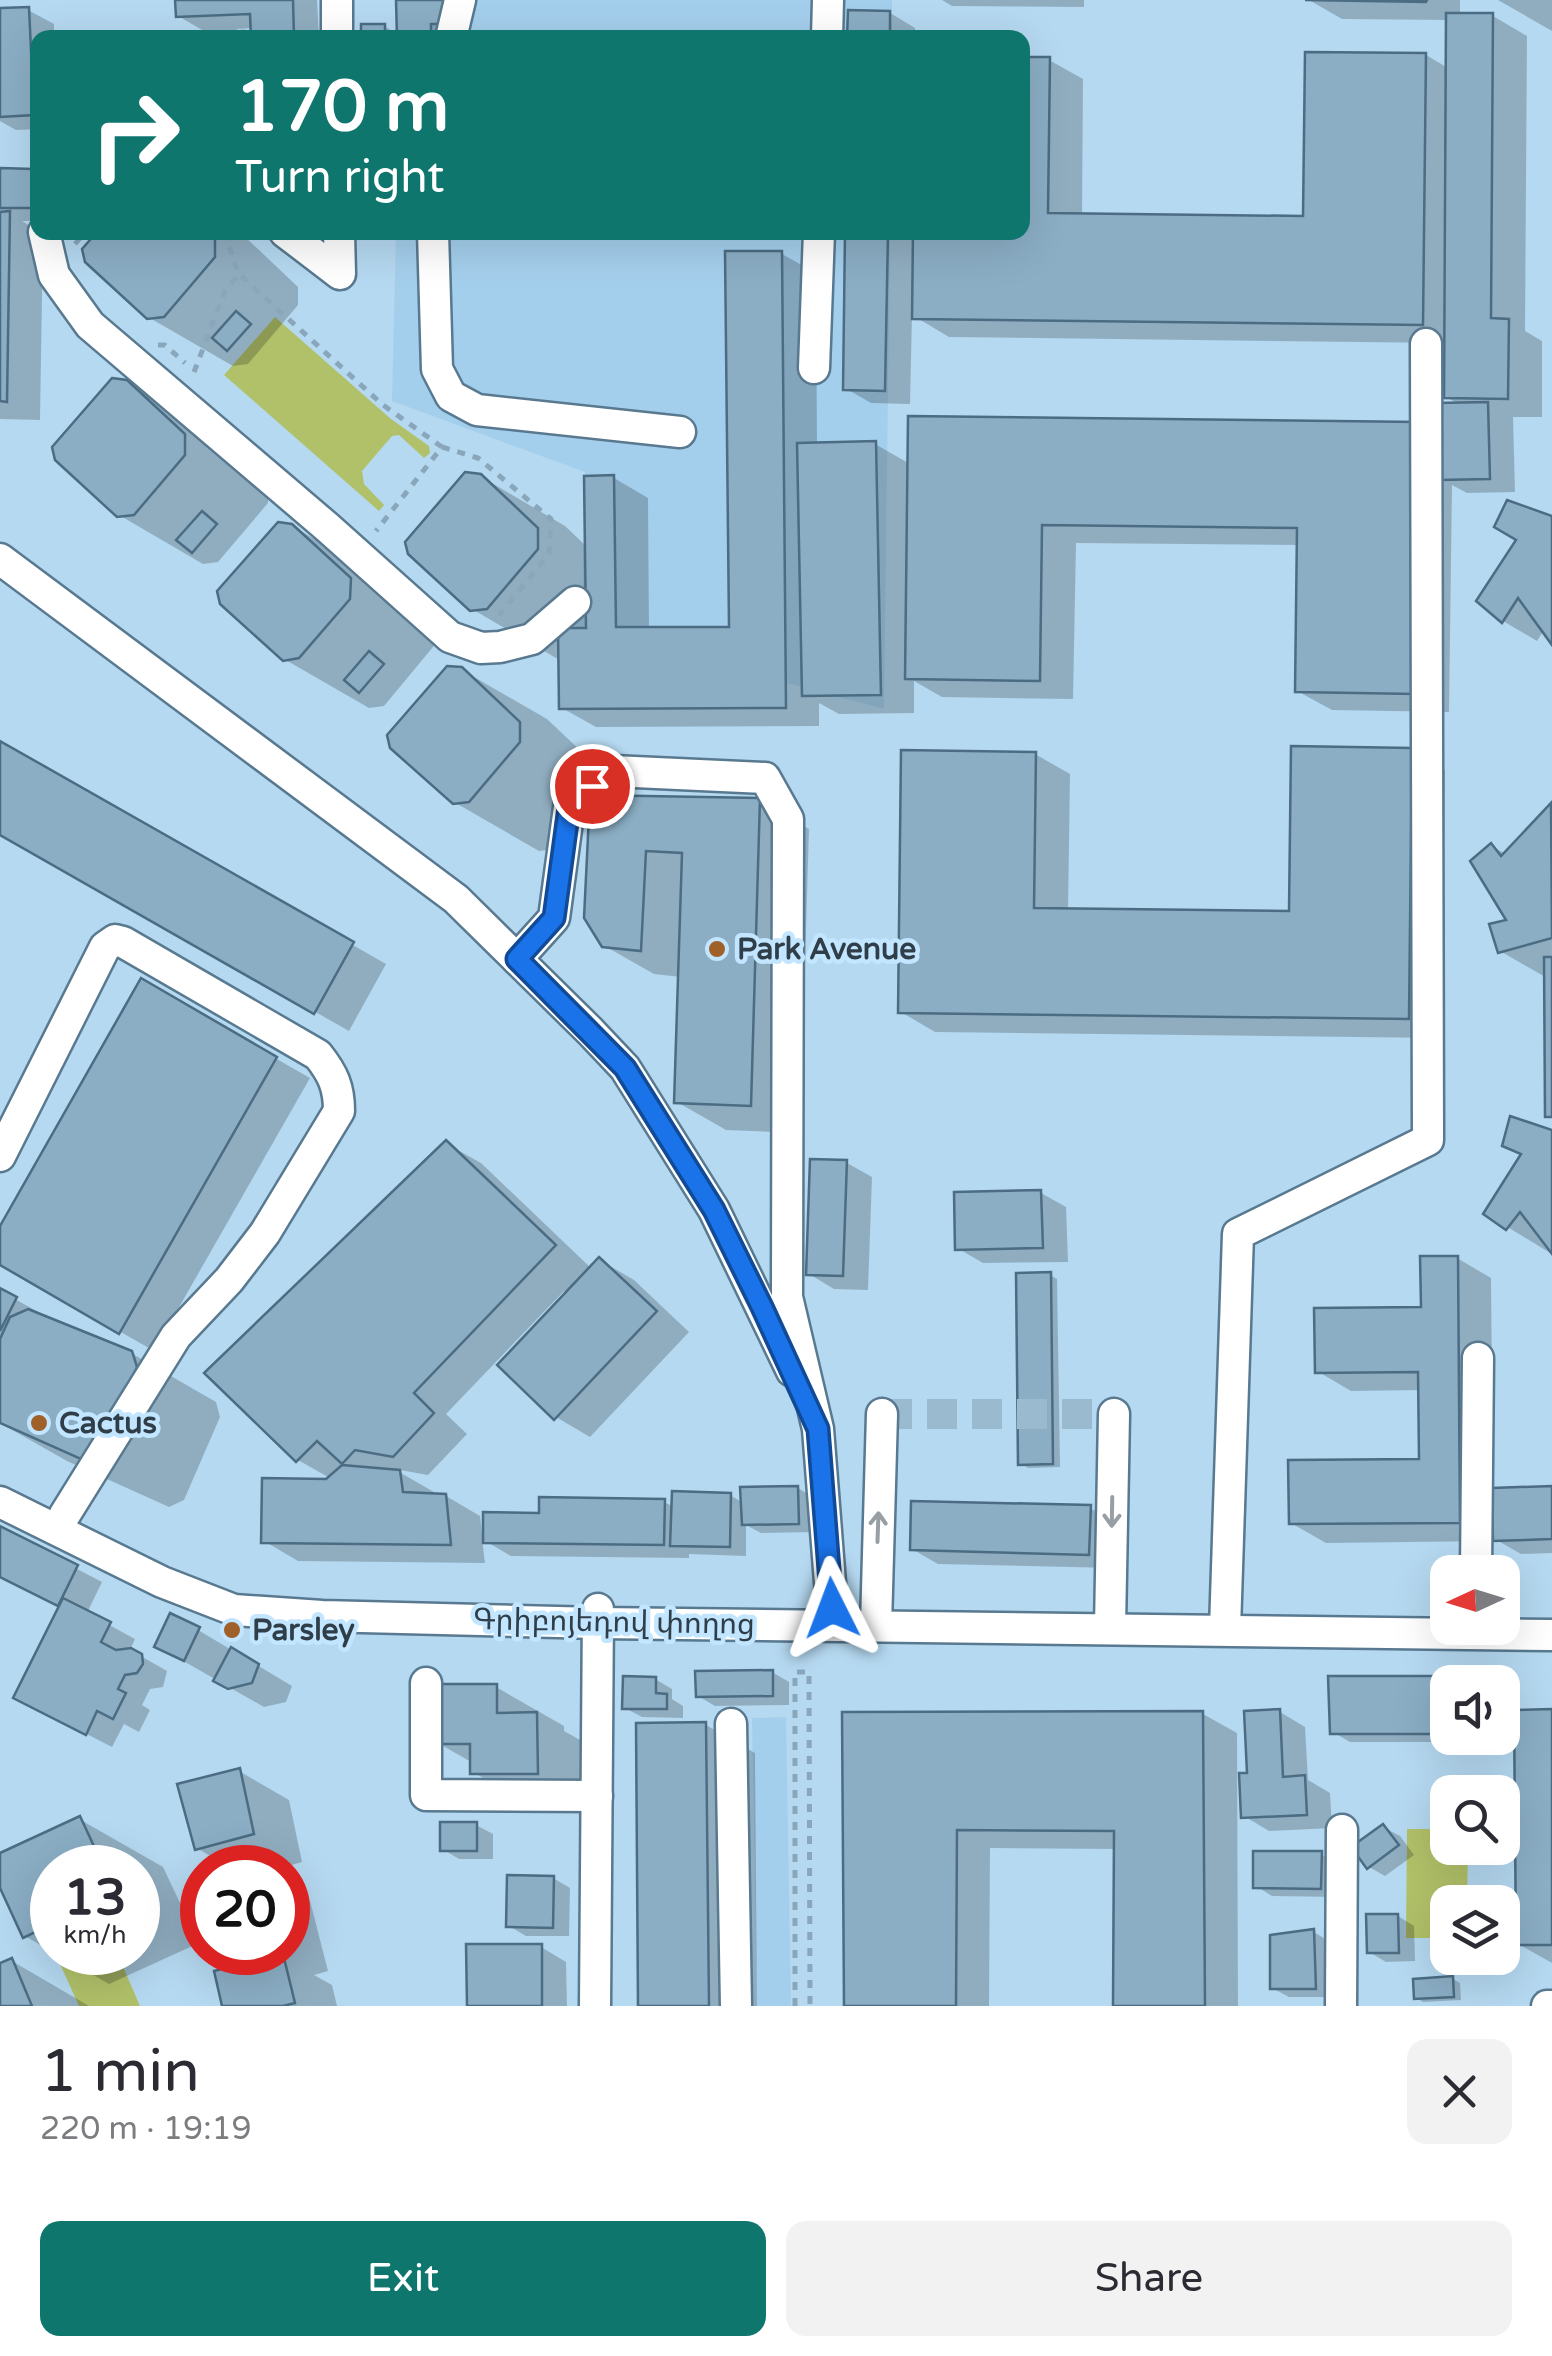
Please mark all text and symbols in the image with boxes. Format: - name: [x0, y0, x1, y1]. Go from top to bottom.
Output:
- text: 170 m: [235, 66, 449, 150]
- icon: right: [70, 70, 200, 200]
- text: Turn right: [235, 151, 444, 205]
- pin: [550, 744, 635, 829]
- icon: arrive: [565, 759, 620, 814]
- place label: Park Avenue: [737, 931, 916, 968]
- marker: Park Avenue: [706, 938, 728, 960]
- place label: Cactus: [59, 1405, 157, 1442]
- marker: Cactus: [28, 1412, 50, 1434]
- one-way arrow: [1103, 1495, 1122, 1527]
- one-way arrow: [869, 1512, 888, 1544]
- north arrow: [1430, 1555, 1520, 1645]
- map controls: [1430, 1555, 1520, 1975]
- position arrow: [780, 1556, 884, 1660]
- street label: Գրիբոյեդով փողոց: [473, 1601, 755, 1643]
- place label: Parsley: [252, 1612, 355, 1649]
- marker: Parsley: [221, 1619, 243, 1641]
- button: sound: [1430, 1665, 1520, 1755]
- button: search: [1430, 1775, 1520, 1865]
- speed limit sign: 20: [180, 1845, 310, 1975]
- text: 13: [64, 1868, 126, 1928]
- button: layers: [1430, 1885, 1520, 1975]
- text: km/h: [64, 1920, 126, 1950]
- text: 1 min: [40, 2036, 200, 2108]
- button: close: [1407, 2039, 1512, 2144]
- text: 220 m · 19:19: [40, 2110, 252, 2148]
- button: Exit: [40, 2221, 766, 2336]
- button: Share: [786, 2221, 1512, 2336]

